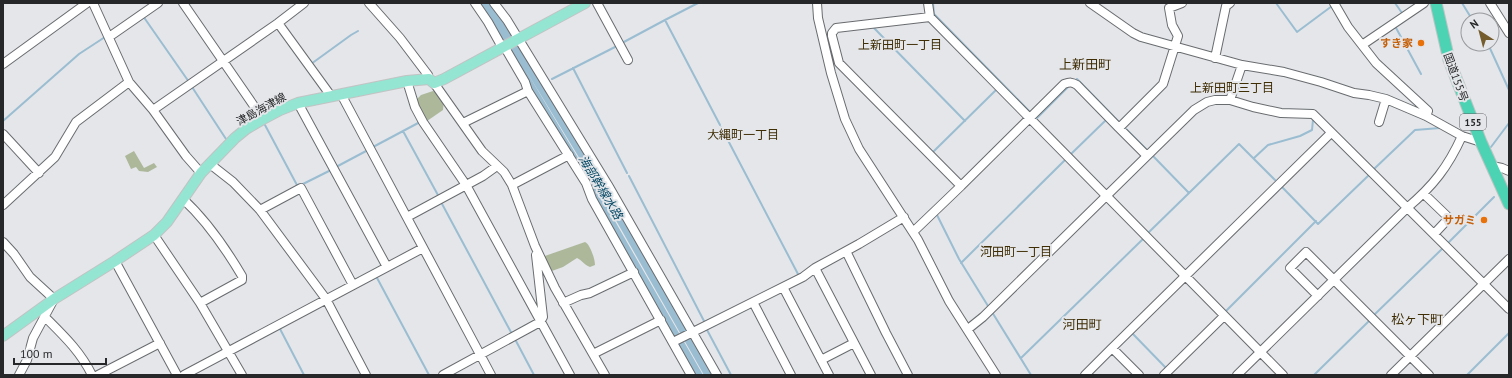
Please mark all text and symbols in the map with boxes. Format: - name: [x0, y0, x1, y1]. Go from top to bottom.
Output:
- north arrow: [1460, 12, 1500, 52]
- text: N: [1467, 16, 1481, 32]
- place label: すき家: [1380, 36, 1413, 50]
- district label: 上新田町一丁目: [858, 37, 942, 52]
- marker: すき家: [1416, 38, 1426, 48]
- street label: 国道155号: [1441, 51, 1471, 103]
- district label: 上新田町: [1059, 56, 1111, 73]
- district label: 上新田町三丁目: [1190, 80, 1274, 95]
- street label: 津島海津線: [234, 90, 288, 128]
- road number: 155: [1460, 114, 1486, 130]
- district label: 大縄町一丁目: [707, 127, 779, 142]
- water label: 海部幹線水路: [576, 152, 626, 223]
- place label: サガミ: [1443, 213, 1476, 227]
- marker: サガミ: [1479, 215, 1489, 225]
- district label: 河田町一丁目: [980, 244, 1052, 259]
- district label: 松ヶ下町: [1391, 311, 1443, 328]
- district label: 河田町: [1062, 316, 1102, 333]
- scale bar: [14, 340, 106, 366]
- text: 100 m: [20, 346, 53, 361]

